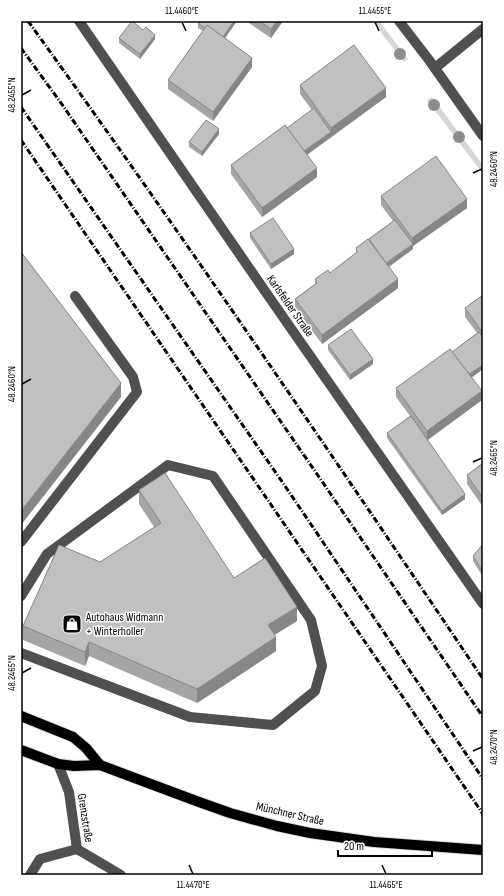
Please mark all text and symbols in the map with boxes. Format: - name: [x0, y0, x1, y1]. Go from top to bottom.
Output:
- text: 11.4460°E: [165, 5, 199, 17]
- text: 11.4455°E: [359, 5, 391, 17]
- text: 48.2455°N: [6, 77, 18, 113]
- text: 48.2460°N: [488, 151, 500, 187]
- street label: Karlsfelder Straße: [263, 272, 317, 340]
- text: 48.2460°N: [6, 366, 18, 402]
- text: 48.2465°N: [488, 440, 500, 476]
- place label: Autohaus Widmann + Winterholler: [85, 610, 163, 639]
- shop icon: Autohaus Widmann + Winterholler: [61, 613, 83, 635]
- text: 48.2465°N: [6, 655, 18, 691]
- text: 48.2470°N: [488, 729, 500, 765]
- street label: Grenzstraße: [74, 793, 96, 844]
- street label: Münchner Straße: [255, 799, 326, 829]
- scale bar: [338, 832, 432, 858]
- text: 20 m: [344, 839, 364, 854]
- text: 11.4470°E: [177, 879, 210, 891]
- text: 11.4465°E: [369, 879, 403, 891]

